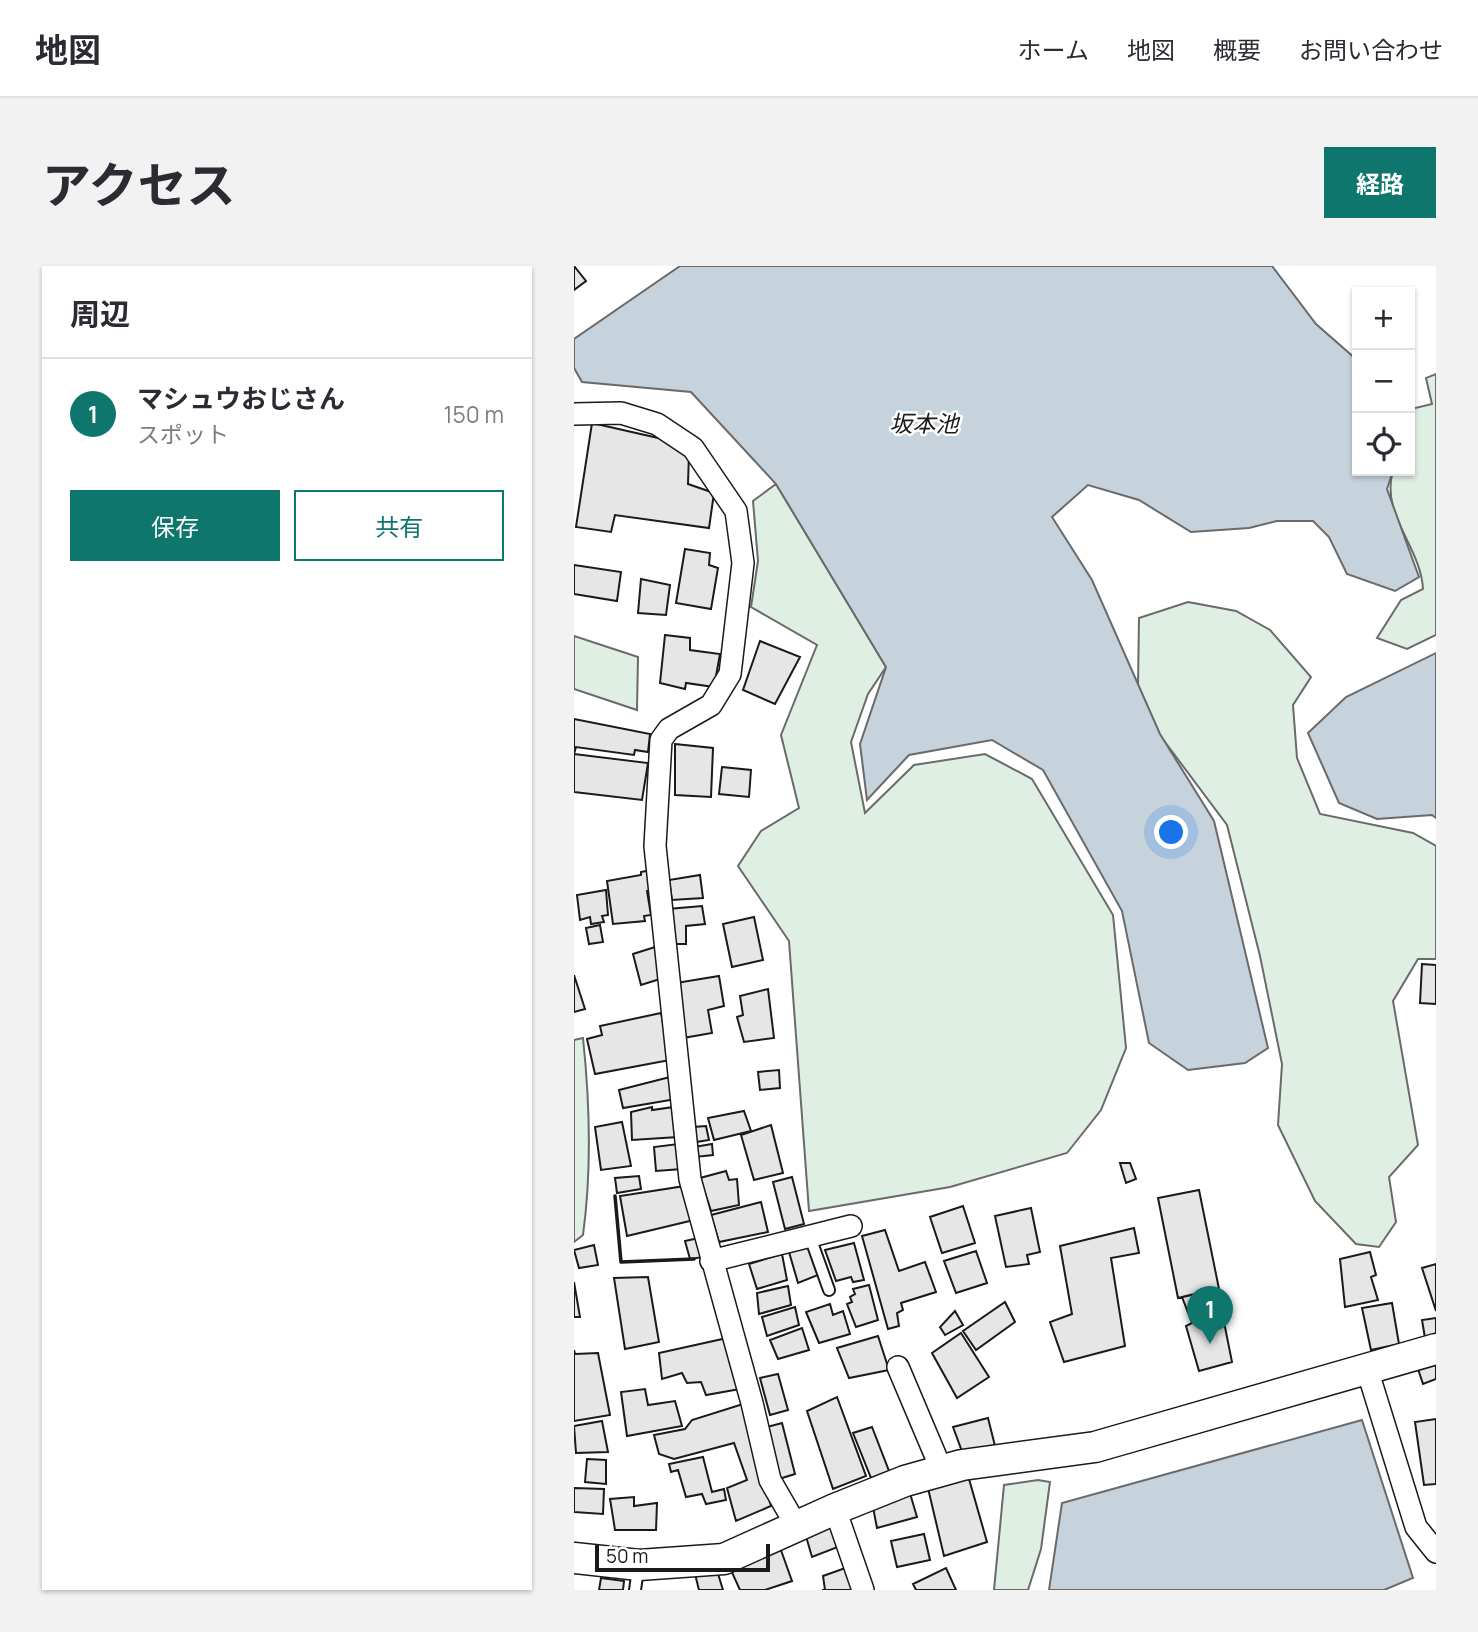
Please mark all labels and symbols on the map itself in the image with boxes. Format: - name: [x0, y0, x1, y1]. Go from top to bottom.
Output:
- water label: 坂本池: [890, 407, 961, 439]
- your location: [1154, 815, 1188, 849]
- pin: 1: [1187, 1286, 1233, 1344]
- scale bar: [595, 1541, 770, 1573]

